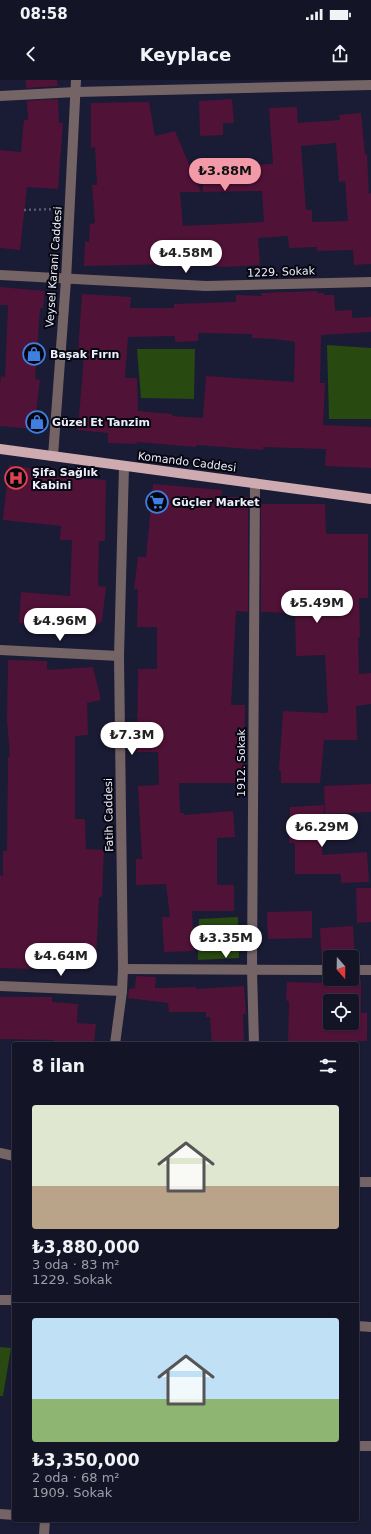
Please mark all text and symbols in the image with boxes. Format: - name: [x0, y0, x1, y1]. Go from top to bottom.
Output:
- text: 08:58: [20, 5, 68, 23]
- icon: back: [20, 43, 42, 65]
- icon: share: [329, 43, 351, 65]
- text: Keyplace: [140, 44, 231, 65]
- pin: ₺3.88M: [192, 158, 258, 192]
- text: ₺3.88M: [198, 163, 252, 178]
- street label: Veysel Karani Caddesi: [43, 206, 65, 328]
- pin: ₺4.58M: [153, 240, 219, 274]
- text: ₺4.58M: [159, 245, 213, 260]
- street label: 1229. Sokak: [247, 264, 316, 280]
- shop icon: Başak Fırın: [21, 341, 47, 367]
- place label: Başak Fırın: [50, 348, 119, 361]
- shop icon: Güzel Et Tanzim: [24, 409, 50, 435]
- place label: Güzel Et Tanzim: [52, 416, 150, 429]
- street label: Komando Caddesi: [137, 450, 237, 474]
- hospital icon: Şifa Sağlık Kabini: [3, 465, 29, 491]
- place label: Şifa Sağlık Kabini: [32, 466, 98, 492]
- supermarket icon: Güçler Market: [144, 489, 170, 515]
- place label: Güçler Market: [172, 496, 259, 509]
- pin: ₺5.49M: [284, 590, 350, 624]
- text: ₺5.49M: [290, 595, 344, 610]
- pin: ₺4.96M: [27, 608, 93, 642]
- text: ₺4.96M: [33, 613, 87, 628]
- pin: ₺7.3M: [104, 722, 160, 756]
- text: ₺7.3M: [109, 727, 155, 742]
- street label: 1912. Sokak: [235, 728, 248, 797]
- street label: Fatih Caddesi: [102, 778, 116, 852]
- pin: ₺6.29M: [289, 814, 355, 848]
- text: ₺6.29M: [295, 819, 349, 834]
- pin: ₺3.35M: [193, 925, 259, 959]
- text: ₺3.35M: [199, 930, 253, 945]
- pin: ₺4.64M: [28, 943, 94, 977]
- text: ₺4.64M: [34, 948, 88, 963]
- north arrow: [323, 950, 359, 986]
- map controls: [323, 950, 359, 1030]
- button: locate: [323, 994, 359, 1030]
- icon: filters: [317, 1055, 339, 1077]
- text: 8 ilan: [32, 1056, 85, 1076]
- icon: home: [150, 1131, 222, 1203]
- text: ₺3,880,000: [32, 1237, 140, 1257]
- text: 3 oda · 83 m²: [32, 1257, 120, 1272]
- text: 1229. Sokak: [32, 1272, 112, 1287]
- icon: home: [150, 1344, 222, 1416]
- text: ₺3,350,000: [32, 1450, 140, 1470]
- text: 2 oda · 68 m²: [32, 1470, 120, 1485]
- text: 1909. Sokak: [32, 1485, 112, 1500]

